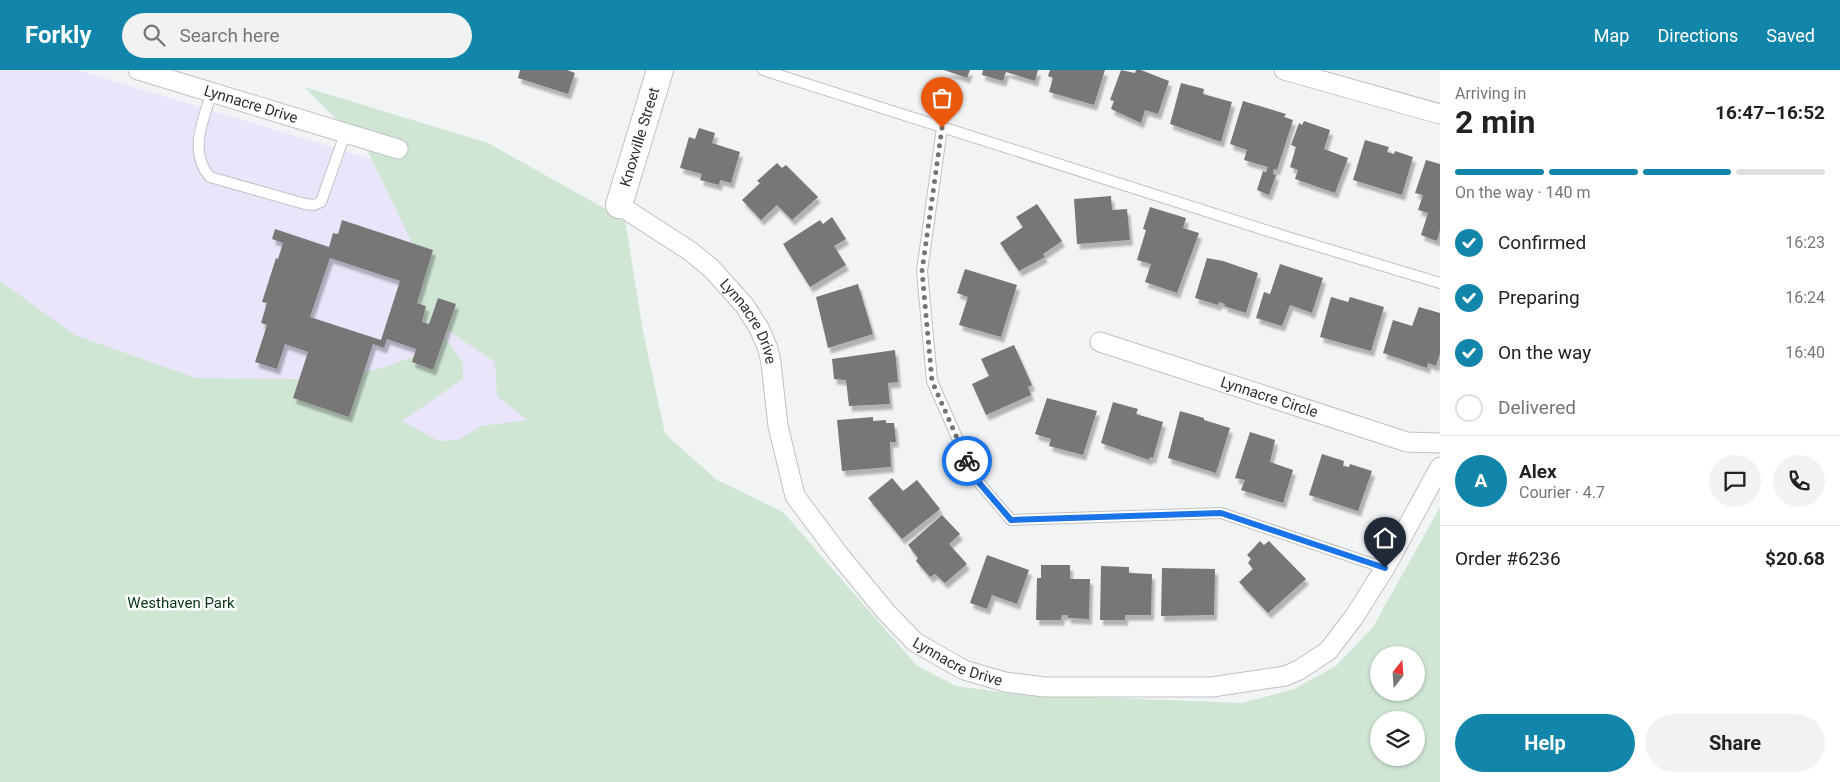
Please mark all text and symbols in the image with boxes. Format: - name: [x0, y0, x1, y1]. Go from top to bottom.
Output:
- search box: [122, 13, 472, 58]
- text: Forkly: [25, 21, 92, 49]
- icon: search: [140, 21, 168, 49]
- text: Search here: [180, 24, 279, 47]
- text: Map: [1594, 25, 1629, 46]
- text: Directions: [1657, 25, 1738, 46]
- text: Saved: [1766, 25, 1815, 46]
- pin: [921, 77, 963, 128]
- street label: Lynnacre Drive: [202, 82, 300, 127]
- icon: bag: [928, 84, 956, 112]
- text: Arriving in: [1455, 84, 1526, 103]
- street label: Knoxville Street: [616, 85, 663, 189]
- text: 16:47–16:52: [1715, 101, 1825, 124]
- text: 2 min: [1455, 103, 1535, 141]
- text: On the way · 140 m: [1455, 183, 1591, 202]
- icon: check: [1455, 229, 1483, 257]
- text: Confirmed: [1498, 231, 1586, 254]
- text: 16:23: [1785, 233, 1825, 252]
- street label: Lynnacre Drive: [716, 275, 780, 366]
- icon: check: [1455, 284, 1483, 312]
- text: Preparing: [1498, 286, 1580, 309]
- text: 16:24: [1785, 288, 1825, 307]
- icon: check: [1455, 339, 1483, 367]
- text: On the way: [1498, 341, 1591, 364]
- text: 16:40: [1785, 343, 1825, 362]
- street label: Lynnacre Circle: [1218, 373, 1320, 421]
- text: Delivered: [1498, 396, 1576, 419]
- courier: [942, 436, 992, 486]
- icon: bike: [953, 447, 981, 475]
- button: chat: [1709, 455, 1761, 507]
- button: phone: [1773, 455, 1825, 507]
- text: Alex: [1519, 460, 1557, 483]
- text: A: [1475, 469, 1487, 492]
- text: Courier · 4.7: [1519, 483, 1605, 502]
- pin: [1364, 517, 1406, 568]
- icon: home: [1371, 524, 1399, 552]
- text: Order #6236: [1455, 547, 1561, 570]
- text: $20.68: [1765, 547, 1825, 570]
- park label: Westhaven Park: [127, 594, 235, 612]
- street label: Lynnacre Drive: [910, 634, 1005, 690]
- north arrow: [1370, 646, 1425, 701]
- map controls: [1370, 646, 1425, 766]
- button: layers: [1370, 711, 1425, 766]
- button: Help: [1455, 714, 1635, 772]
- button: Share: [1645, 714, 1825, 772]

